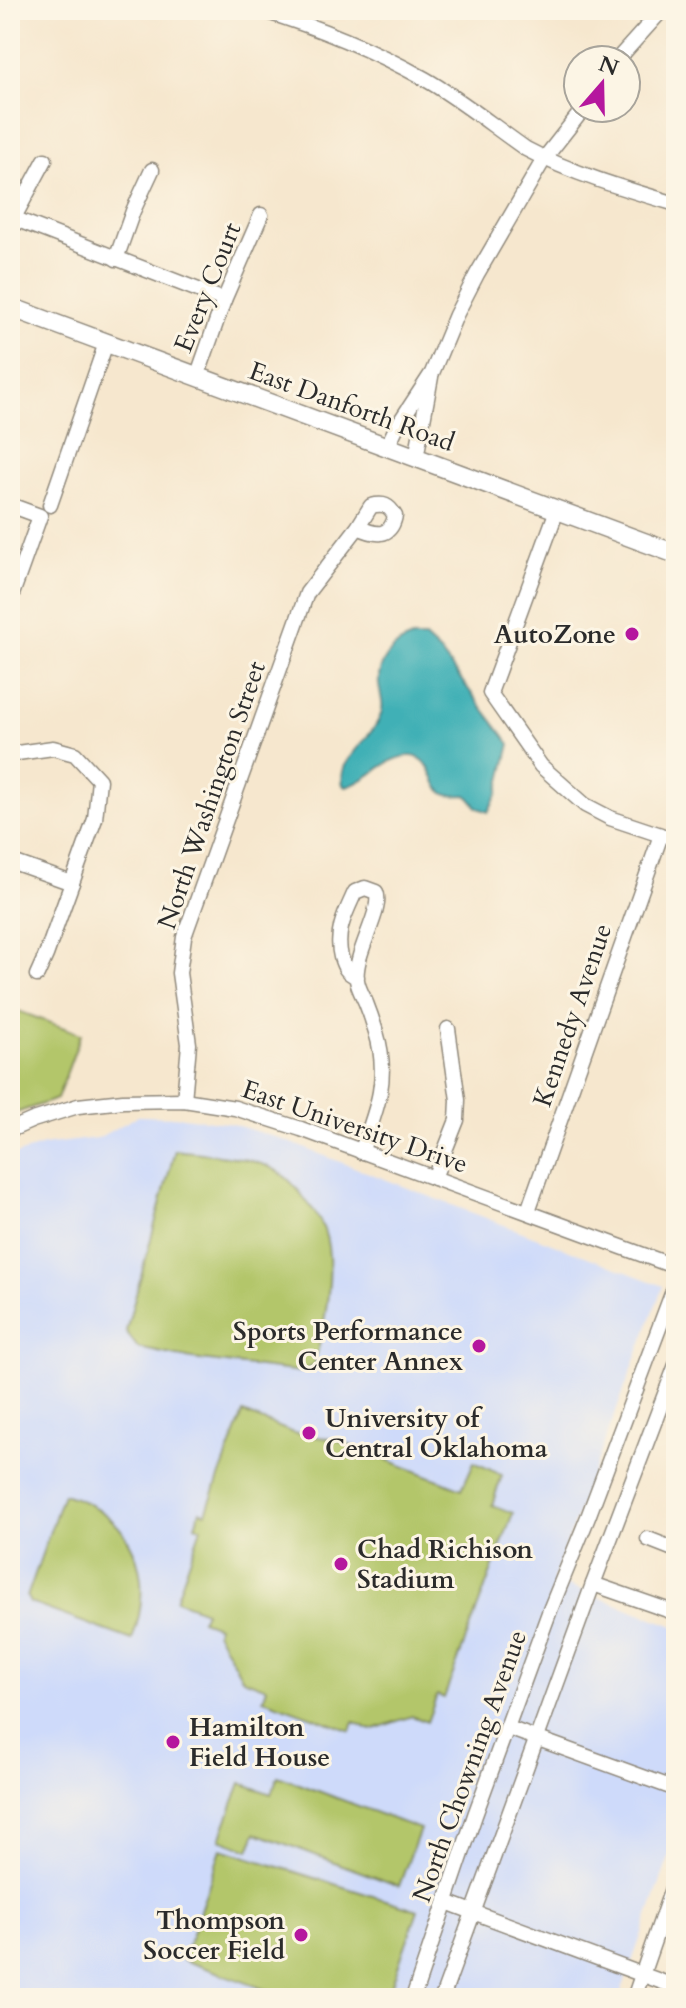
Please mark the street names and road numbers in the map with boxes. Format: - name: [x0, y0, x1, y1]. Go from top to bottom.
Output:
- street label: Every Court: [166, 217, 249, 357]
- street label: East Danforth Road: [244, 353, 460, 460]
- street label: North Washington Street: [149, 656, 274, 934]
- street label: Kennedy Avenue: [525, 919, 620, 1111]
- street label: East University Drive: [237, 1071, 472, 1182]
- street label: North Chowning Avenue: [404, 1625, 535, 1907]

